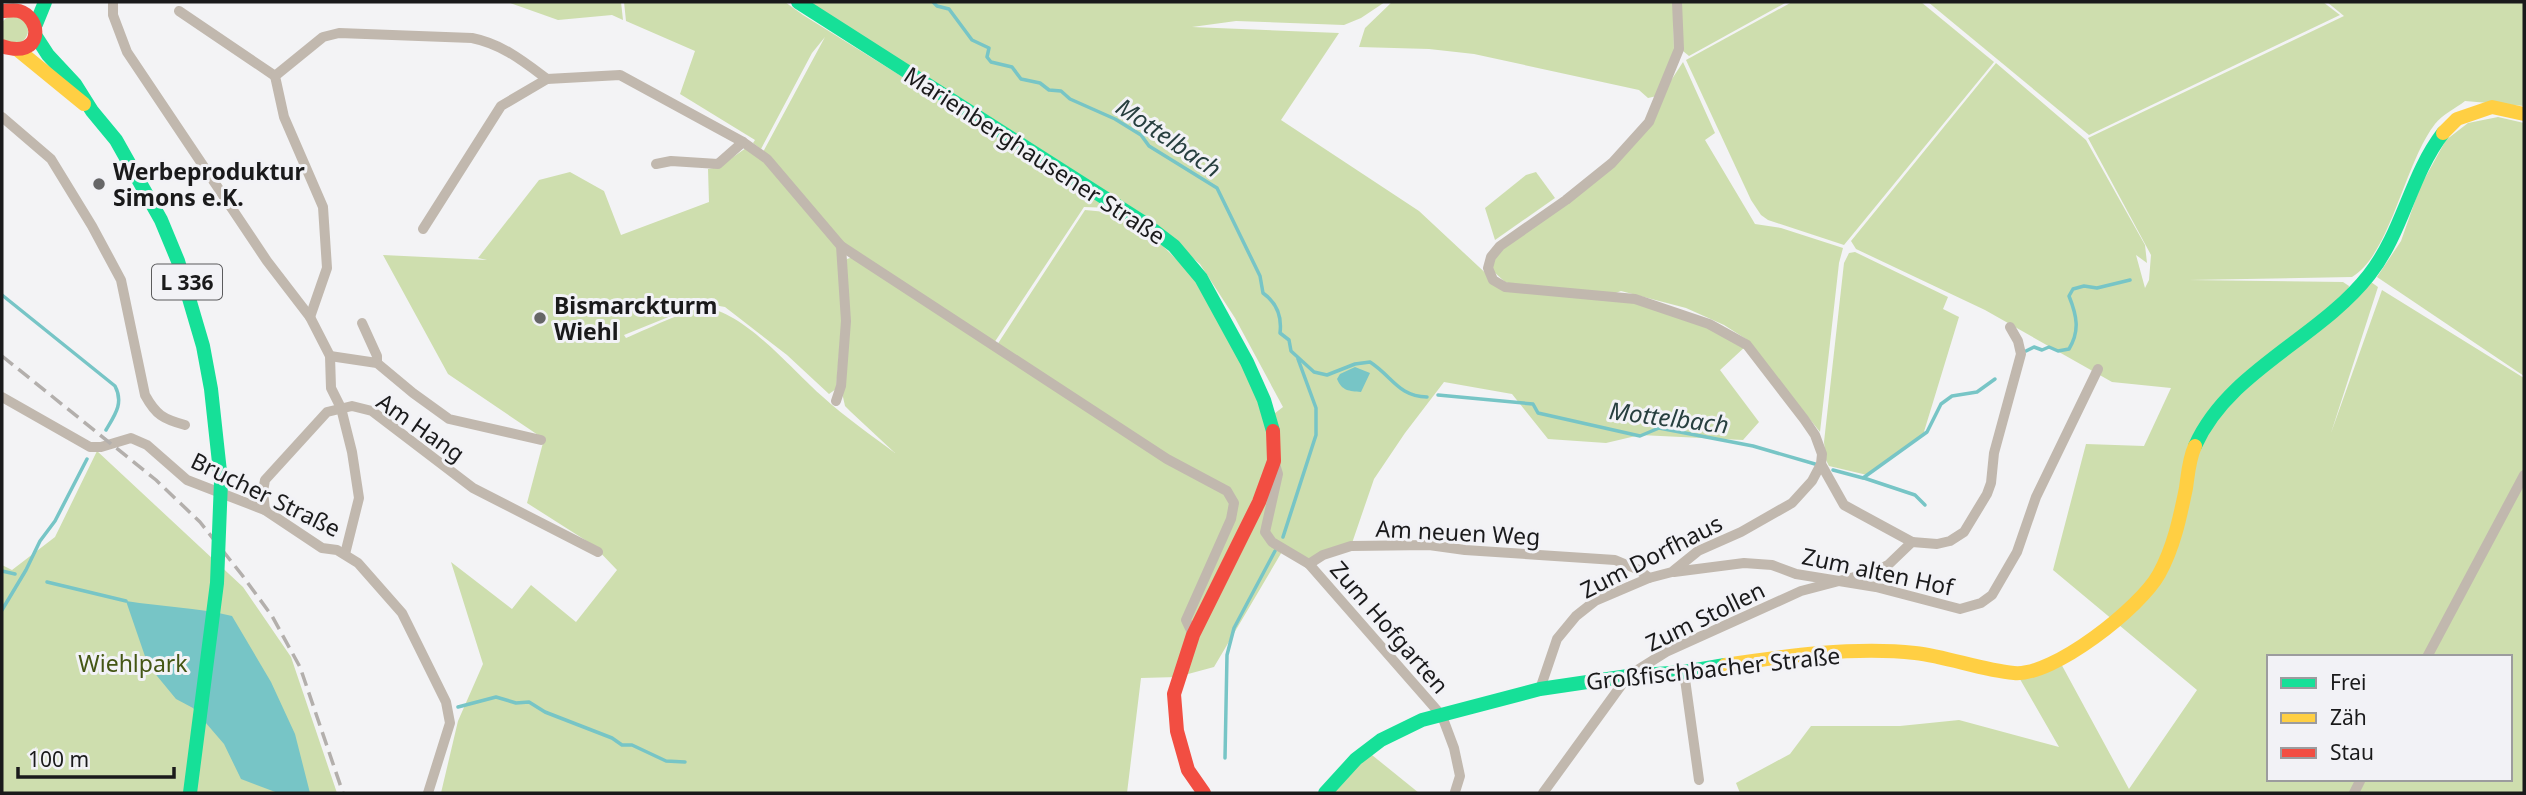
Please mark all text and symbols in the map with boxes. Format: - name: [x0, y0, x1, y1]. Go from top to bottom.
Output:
- street label: Marienberghausener Straße: [898, 58, 1172, 252]
- water label: Mottelbach: [1110, 90, 1228, 184]
- place label: Werbeproduktur Simons e.K.: [113, 155, 305, 213]
- marker: Werbeproduktur Simons e.K.: [91, 176, 107, 192]
- road number: L 336: [152, 264, 222, 300]
- place label: Bismarckturm Wiehl: [554, 289, 718, 347]
- marker: Bismarckturm Wiehl: [532, 310, 548, 326]
- street label: Am Hang: [371, 385, 471, 469]
- water label: Mottelbach: [1607, 393, 1731, 441]
- street label: Brucher Straße: [186, 444, 346, 544]
- street label: Zum Dorfhaus: [1575, 506, 1727, 606]
- street label: Am neuen Weg: [1375, 512, 1541, 552]
- street label: Zum alten Hof: [1799, 539, 1958, 603]
- street label: Zum Hofgarten: [1324, 554, 1456, 700]
- street label: Zum Stollen: [1640, 573, 1770, 659]
- street label: Großfischbacher Straße: [1584, 639, 1842, 697]
- park label: Wiehlpark: [78, 647, 188, 679]
- legend: [2267, 655, 2512, 781]
- text: Frei: [2330, 668, 2366, 696]
- text: Zäh: [2330, 703, 2367, 731]
- scale bar: [18, 736, 173, 780]
- text: Stau: [2330, 738, 2374, 766]
- text: 100 m: [28, 745, 89, 773]

